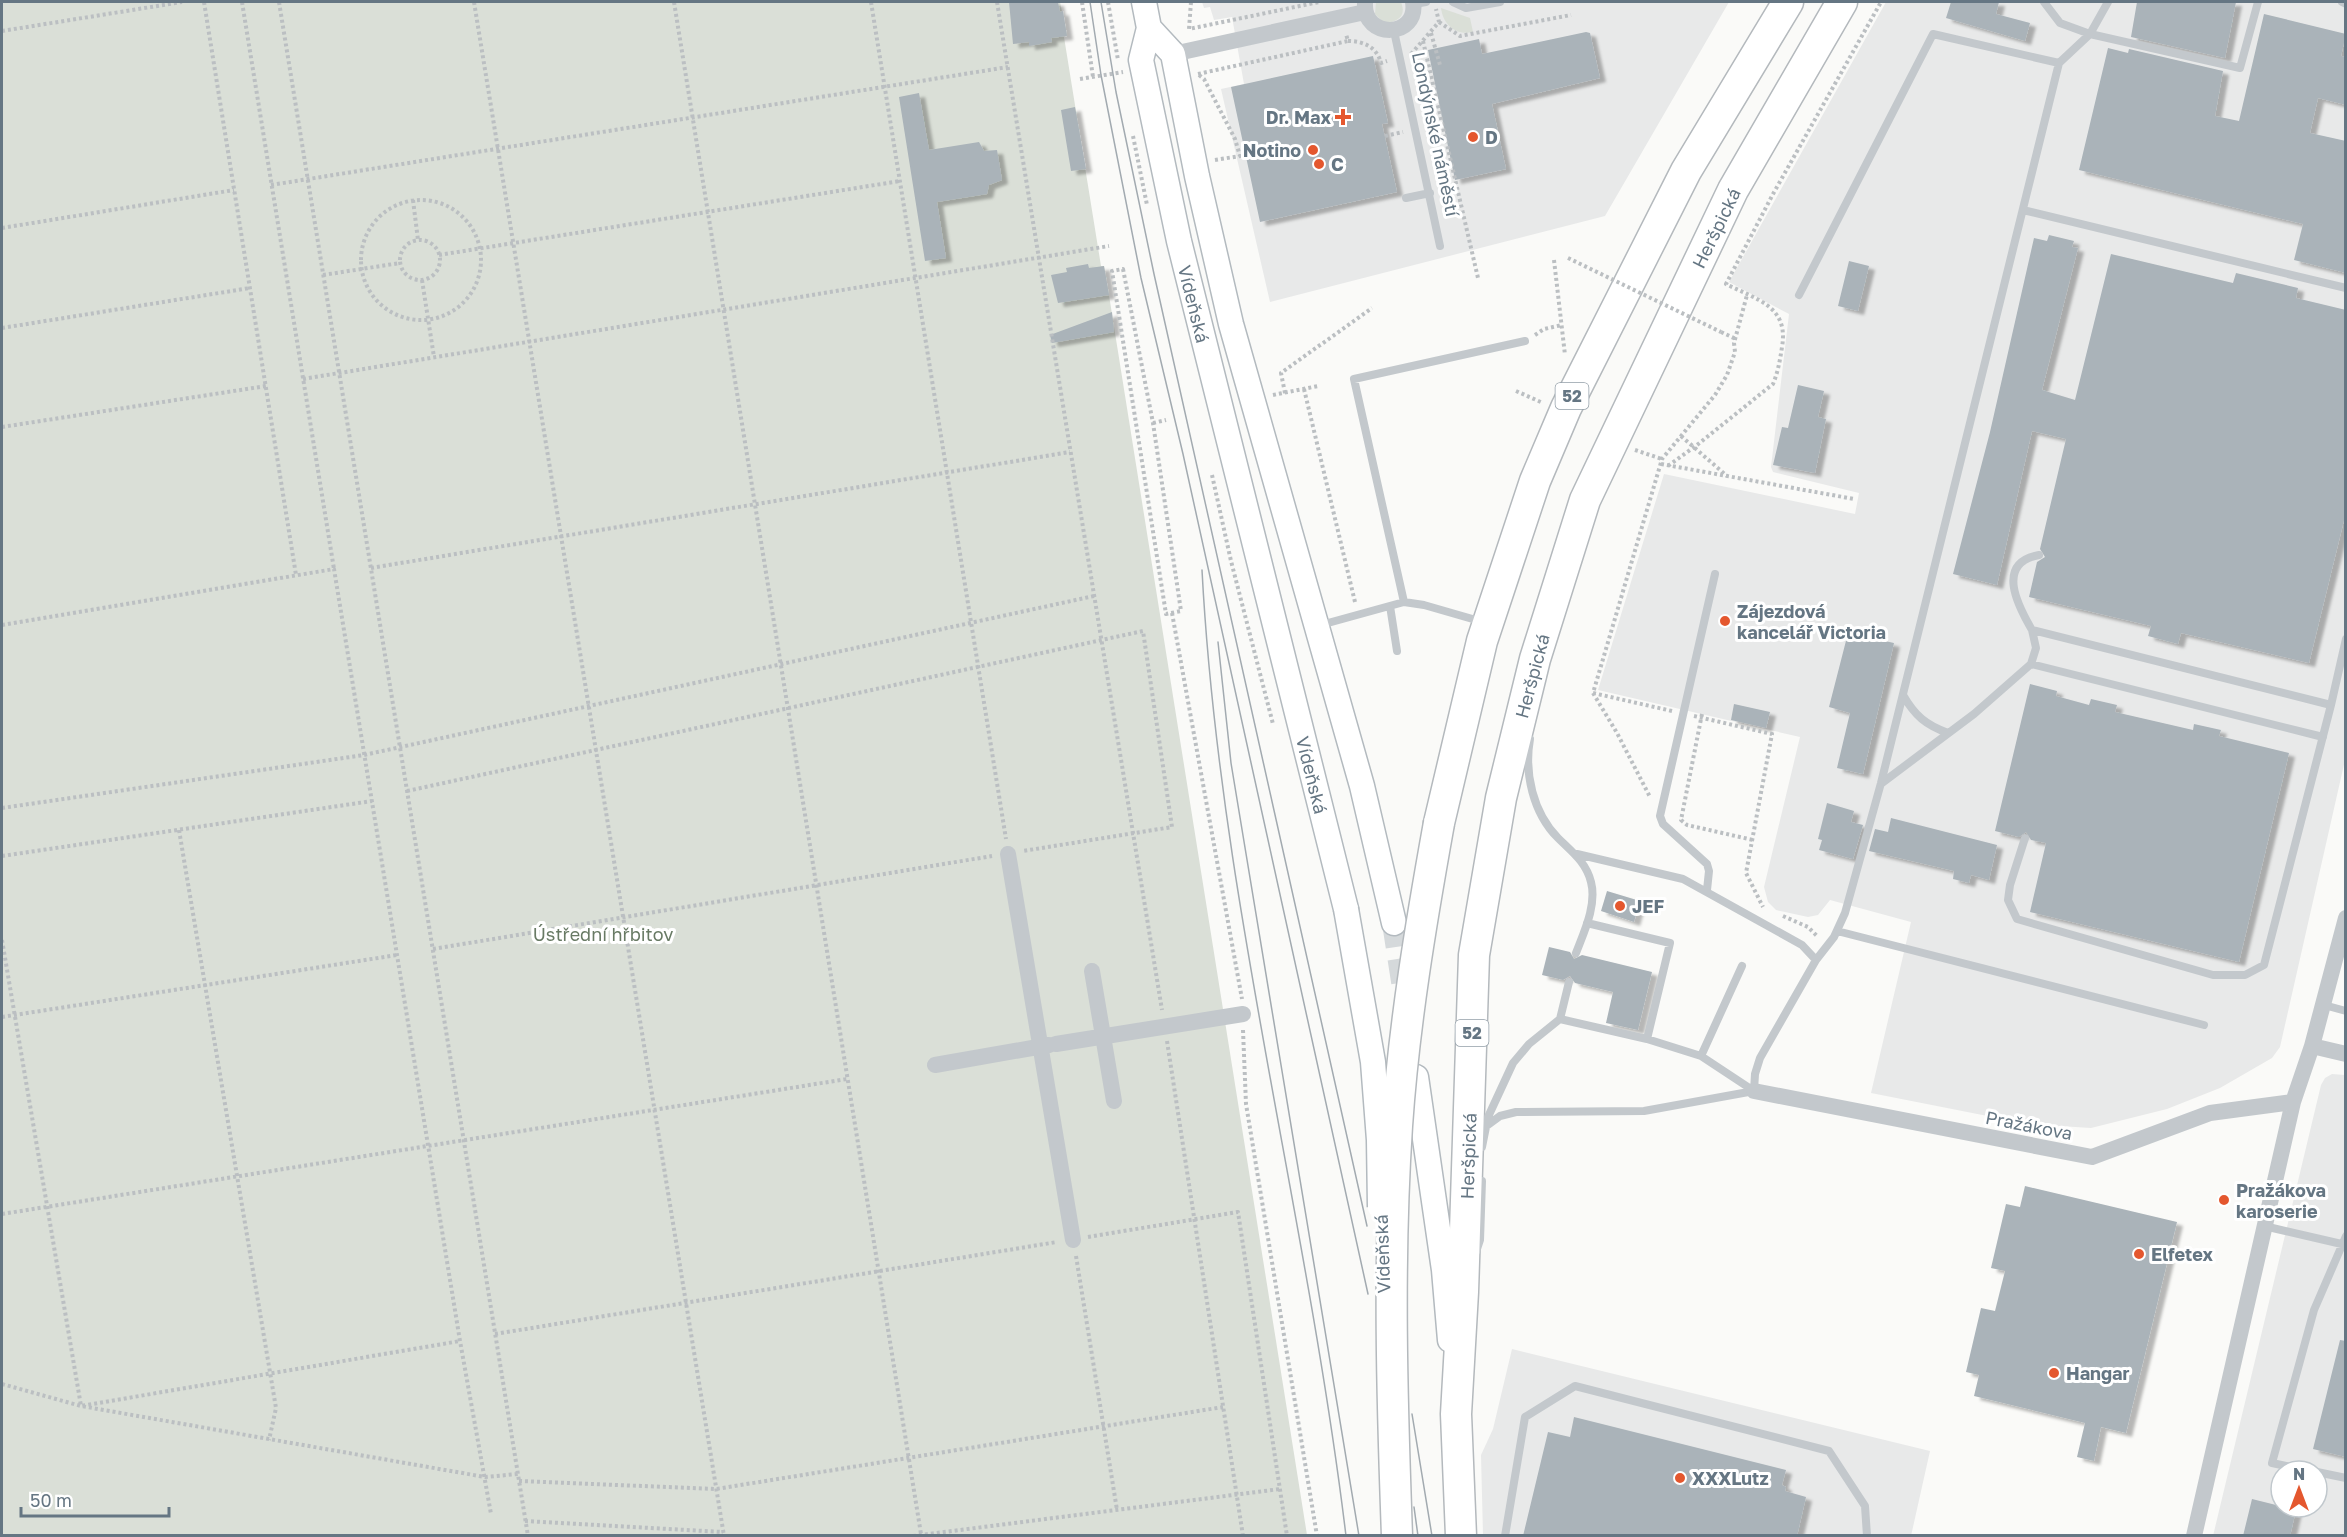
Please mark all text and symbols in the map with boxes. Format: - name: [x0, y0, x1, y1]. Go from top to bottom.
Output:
- street label: Londýnské náměstí: [1408, 50, 1464, 219]
- place label: Dr. Max: [1266, 106, 1332, 128]
- marker: Dr. Max: [1336, 110, 1350, 124]
- place label: D: [1485, 126, 1498, 148]
- marker: D: [1466, 130, 1480, 144]
- place label: Notino: [1243, 139, 1301, 161]
- marker: Notino: [1306, 143, 1320, 157]
- place label: C: [1331, 153, 1344, 175]
- marker: C: [1312, 157, 1326, 171]
- street label: Heršpická: [1687, 184, 1745, 272]
- street label: Vídeňská: [1174, 263, 1214, 345]
- road number: 52: [1556, 383, 1588, 409]
- place label: Zájezdová kancelář Victoria: [1737, 600, 1886, 643]
- marker: Zájezdová kancelář Victoria: [1718, 614, 1732, 628]
- street label: Heršpická: [1510, 631, 1554, 721]
- street label: Vídeňská: [1292, 734, 1332, 816]
- place label: JEF: [1632, 895, 1664, 917]
- marker: JEF: [1613, 899, 1627, 913]
- park label: Ústřední hřbitov: [533, 923, 673, 945]
- road number: 52: [1456, 1020, 1488, 1046]
- street label: Pražákova: [1984, 1106, 2074, 1144]
- street label: Heršpická: [1455, 1112, 1481, 1200]
- place label: Pražákova karoserie: [2236, 1179, 2326, 1222]
- marker: Pražákova karoserie: [2217, 1193, 2231, 1207]
- street label: Vídeňská: [1370, 1214, 1394, 1294]
- place label: Elfetex: [2151, 1243, 2213, 1265]
- marker: Elfetex: [2132, 1247, 2146, 1261]
- place label: Hangar: [2066, 1362, 2130, 1384]
- marker: Hangar: [2047, 1366, 2061, 1380]
- north arrow: [2269, 1459, 2329, 1519]
- text: N: [2293, 1464, 2305, 1484]
- place label: XXXLutz: [1692, 1467, 1769, 1489]
- marker: XXXLutz: [1673, 1471, 1687, 1485]
- scale bar: [21, 1480, 170, 1518]
- text: 50 m: [30, 1489, 72, 1511]

